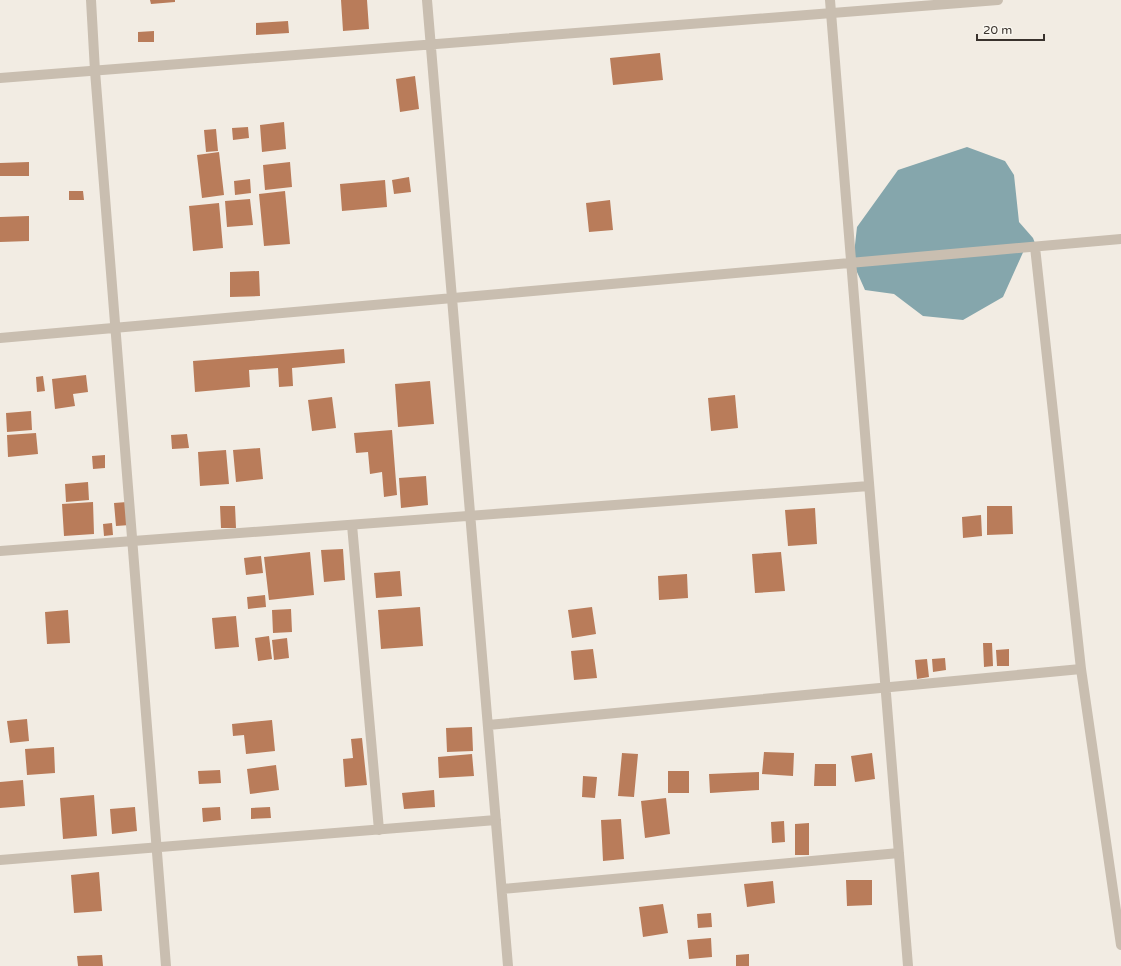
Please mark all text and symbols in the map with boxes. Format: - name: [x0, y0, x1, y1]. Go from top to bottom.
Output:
- scale bar: [977, 16, 1044, 42]
- text: 20 m: [983, 23, 1012, 37]

